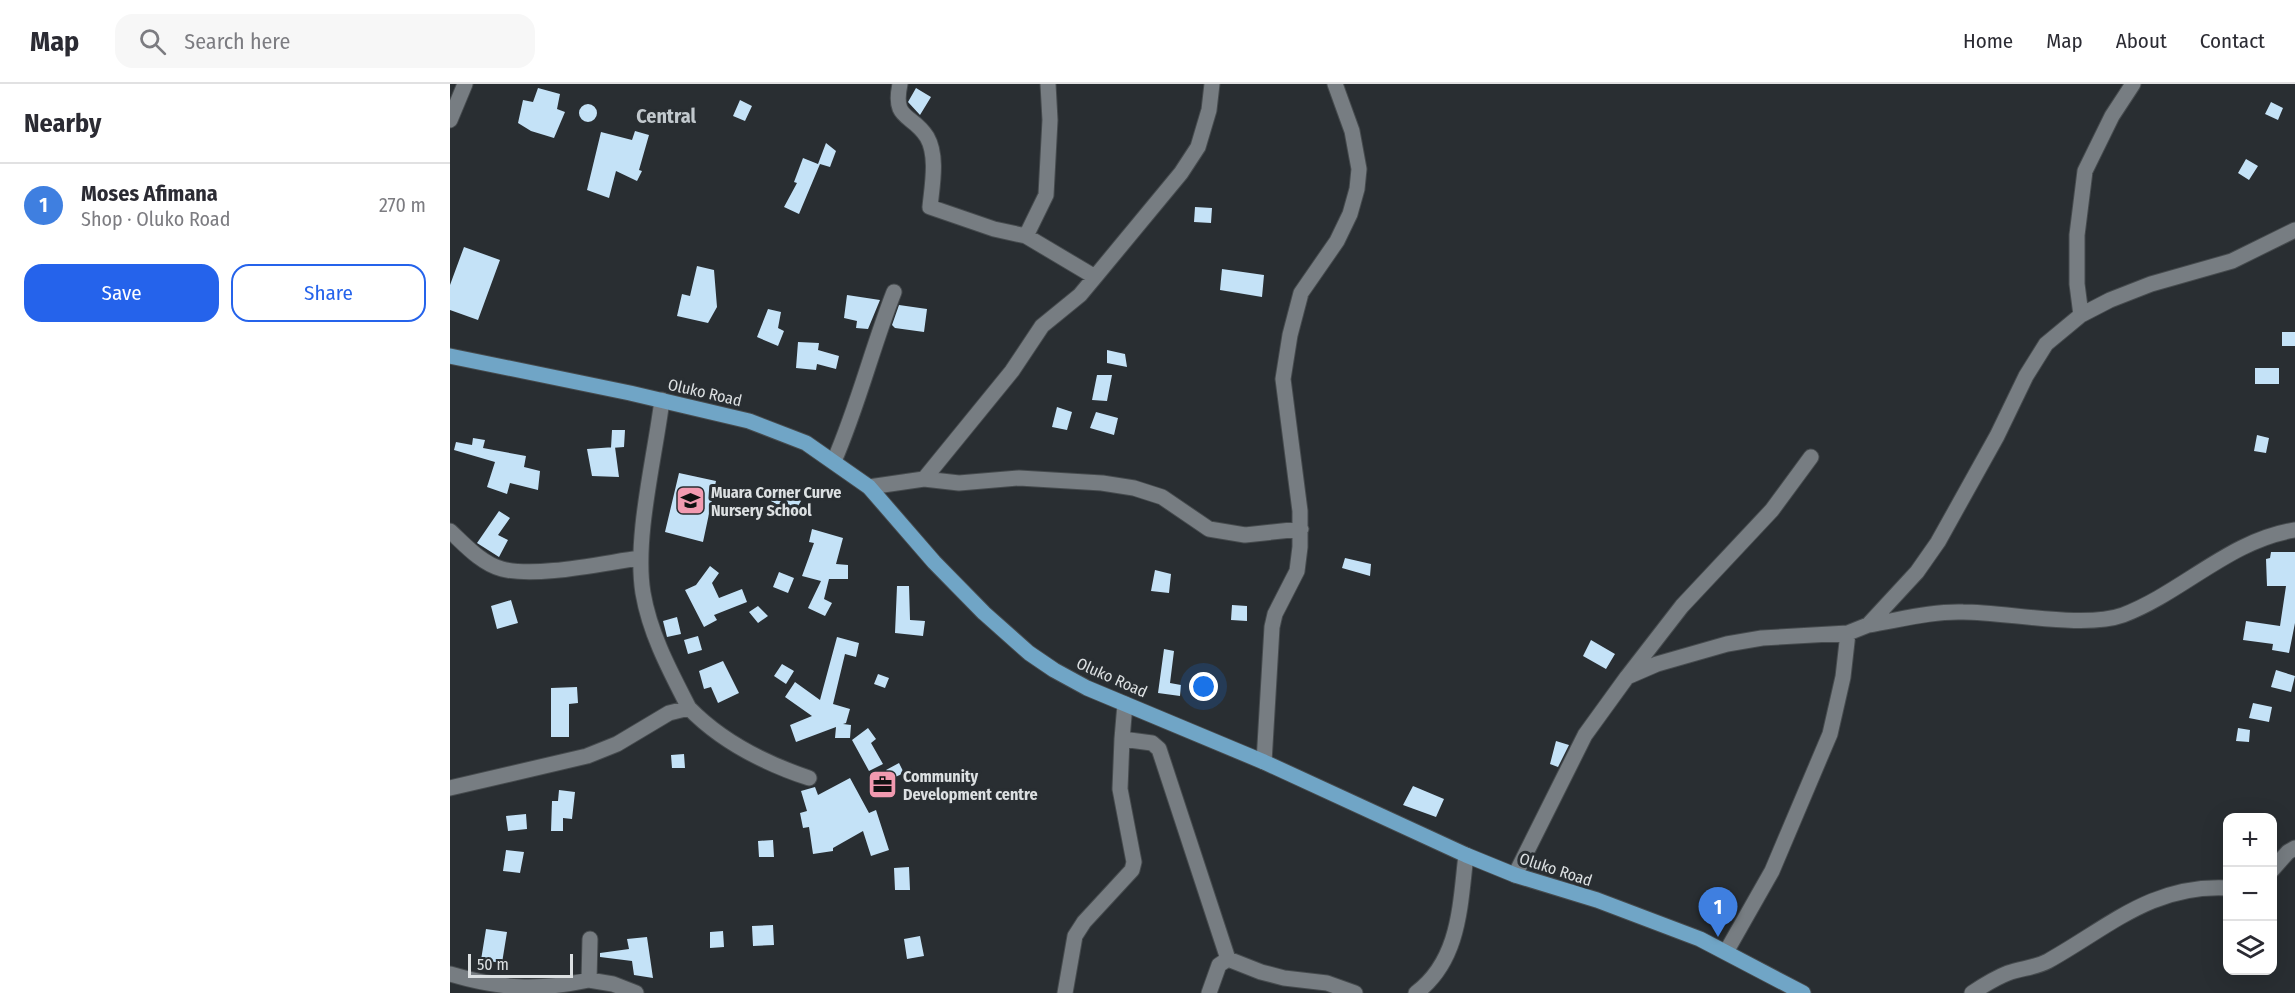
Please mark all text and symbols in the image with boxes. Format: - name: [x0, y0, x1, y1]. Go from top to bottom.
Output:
- search box: [115, 14, 535, 68]
- text: Map: [30, 25, 79, 58]
- icon: search: [136, 25, 169, 58]
- text: Search here: [184, 28, 290, 55]
- text: Home: [1963, 28, 2013, 54]
- text: Map: [2046, 28, 2083, 54]
- text: About: [2116, 28, 2167, 54]
- text: Contact: [2200, 28, 2265, 54]
- district label: Central: [636, 104, 696, 128]
- text: Nearby: [24, 108, 101, 139]
- text: Moses Afimana: [81, 180, 218, 207]
- text: 1: [39, 193, 48, 217]
- text: 270 m: [379, 193, 426, 217]
- text: Shop · Oluko Road: [81, 207, 230, 231]
- button: Save: [24, 264, 219, 322]
- button: Share: [231, 264, 426, 322]
- street label: Oluko Road: [666, 375, 744, 410]
- place label: Muara Corner Curve Nursery School: [711, 483, 841, 520]
- school or university icon: Muara Corner Curve Nursery School: [674, 485, 706, 517]
- street label: Oluko Road: [1074, 653, 1150, 701]
- your location: [1189, 672, 1218, 701]
- place label: Community Development centre: [903, 767, 1038, 804]
- office icon: Community Development centre: [866, 769, 898, 801]
- map controls: [2223, 813, 2277, 975]
- button: +: [2223, 813, 2277, 867]
- street label: Oluko Road: [1517, 849, 1595, 890]
- button: −: [2223, 867, 2277, 921]
- pin: 1: [1698, 888, 1738, 937]
- button: layers: [2223, 921, 2277, 975]
- scale bar: [468, 951, 573, 978]
- text: 50 m: [477, 955, 509, 974]

